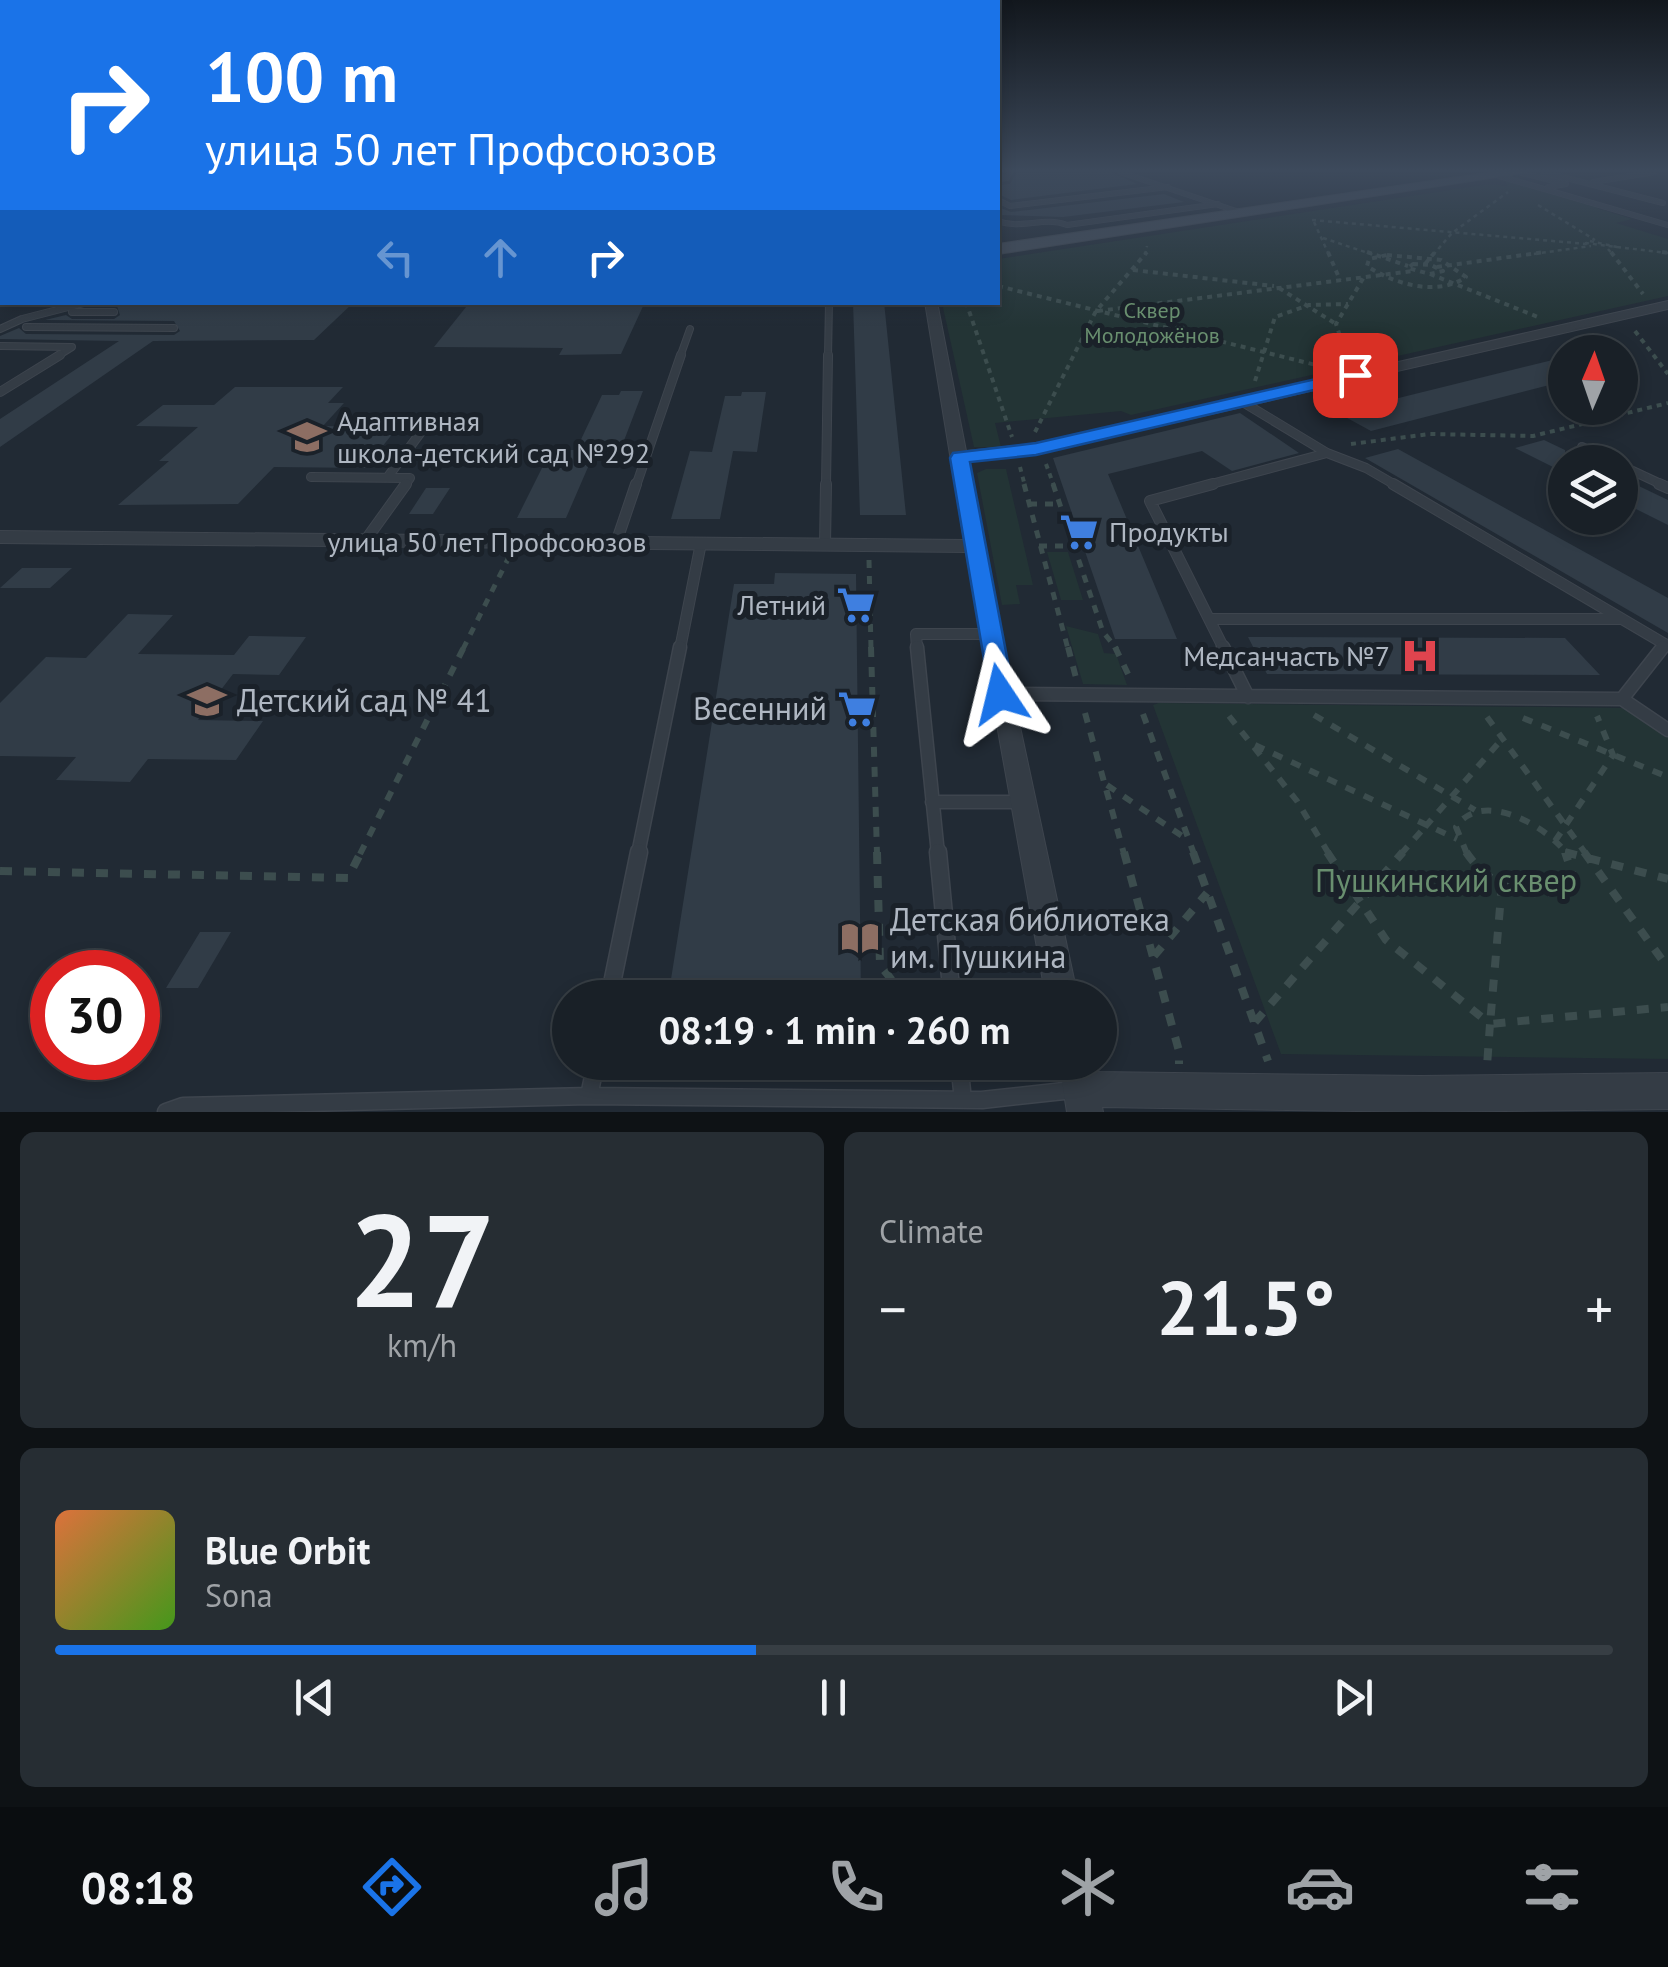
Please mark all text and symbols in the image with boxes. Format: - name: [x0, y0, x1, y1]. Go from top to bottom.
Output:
- text: 100 m: [205, 31, 398, 121]
- icon: right: [40, 40, 170, 170]
- text: улица 50 лет Профсоюзов: [205, 119, 718, 177]
- icon: left: [368, 230, 423, 285]
- icon: ahead: [473, 230, 528, 285]
- icon: right: [578, 230, 633, 285]
- park label: Сквер Молодожёнов: [1084, 296, 1220, 349]
- pin: [1313, 333, 1398, 418]
- north arrow: [1548, 335, 1638, 425]
- map controls: [1548, 335, 1638, 535]
- icon: arrive: [1328, 348, 1383, 403]
- place label: Адаптивная школа-детский сад №292: [337, 402, 650, 471]
- school or university icon: Адаптивная школа-детский сад №292: [286, 416, 328, 458]
- button: layers: [1548, 445, 1638, 535]
- supermarket icon: Продукты: [1058, 511, 1100, 553]
- place label: Продукты: [1109, 513, 1229, 550]
- street label: улица 50 лет Профсоюзов: [328, 523, 646, 560]
- supermarket icon: Летний: [835, 584, 877, 626]
- place label: Летний: [736, 586, 826, 623]
- hospital icon: Медсанчасть №7: [1399, 635, 1441, 677]
- place label: Медсанчасть №7: [1183, 637, 1390, 674]
- position arrow: [948, 642, 1052, 746]
- place label: Детский сад № 41: [237, 679, 492, 721]
- school or university icon: Детский сад № 41: [186, 680, 228, 722]
- place label: Весенний: [693, 687, 827, 729]
- supermarket icon: Весенний: [836, 688, 878, 730]
- park label: Пушкинский сквер: [1315, 859, 1577, 901]
- place label: Детская библиотека им. Пушкина: [890, 898, 1170, 977]
- library icon: Детская библиотека им. Пушкина: [839, 917, 881, 959]
- speed limit sign: 30: [30, 950, 160, 1080]
- text: 08:19 · 1 min · 260 m: [659, 1005, 1010, 1054]
- text: 27: [348, 1175, 496, 1343]
- text: Climate: [879, 1210, 984, 1252]
- text: 21.5°: [1157, 1259, 1335, 1356]
- text: −: [879, 1273, 907, 1344]
- text: +: [1585, 1273, 1613, 1344]
- text: km/h: [387, 1324, 457, 1366]
- text: Blue Orbit: [205, 1525, 370, 1574]
- text: Sona: [205, 1574, 273, 1616]
- icon: previous: [287, 1670, 342, 1725]
- icon: pause: [806, 1670, 861, 1725]
- icon: next: [1326, 1670, 1381, 1725]
- icon: directions: [357, 1852, 427, 1922]
- icon: music: [589, 1852, 659, 1922]
- icon: phone: [821, 1852, 891, 1922]
- icon: climate: [1053, 1852, 1123, 1922]
- icon: car: [1285, 1852, 1355, 1922]
- icon: filters: [1517, 1852, 1587, 1922]
- text: 08:18: [81, 1858, 195, 1916]

